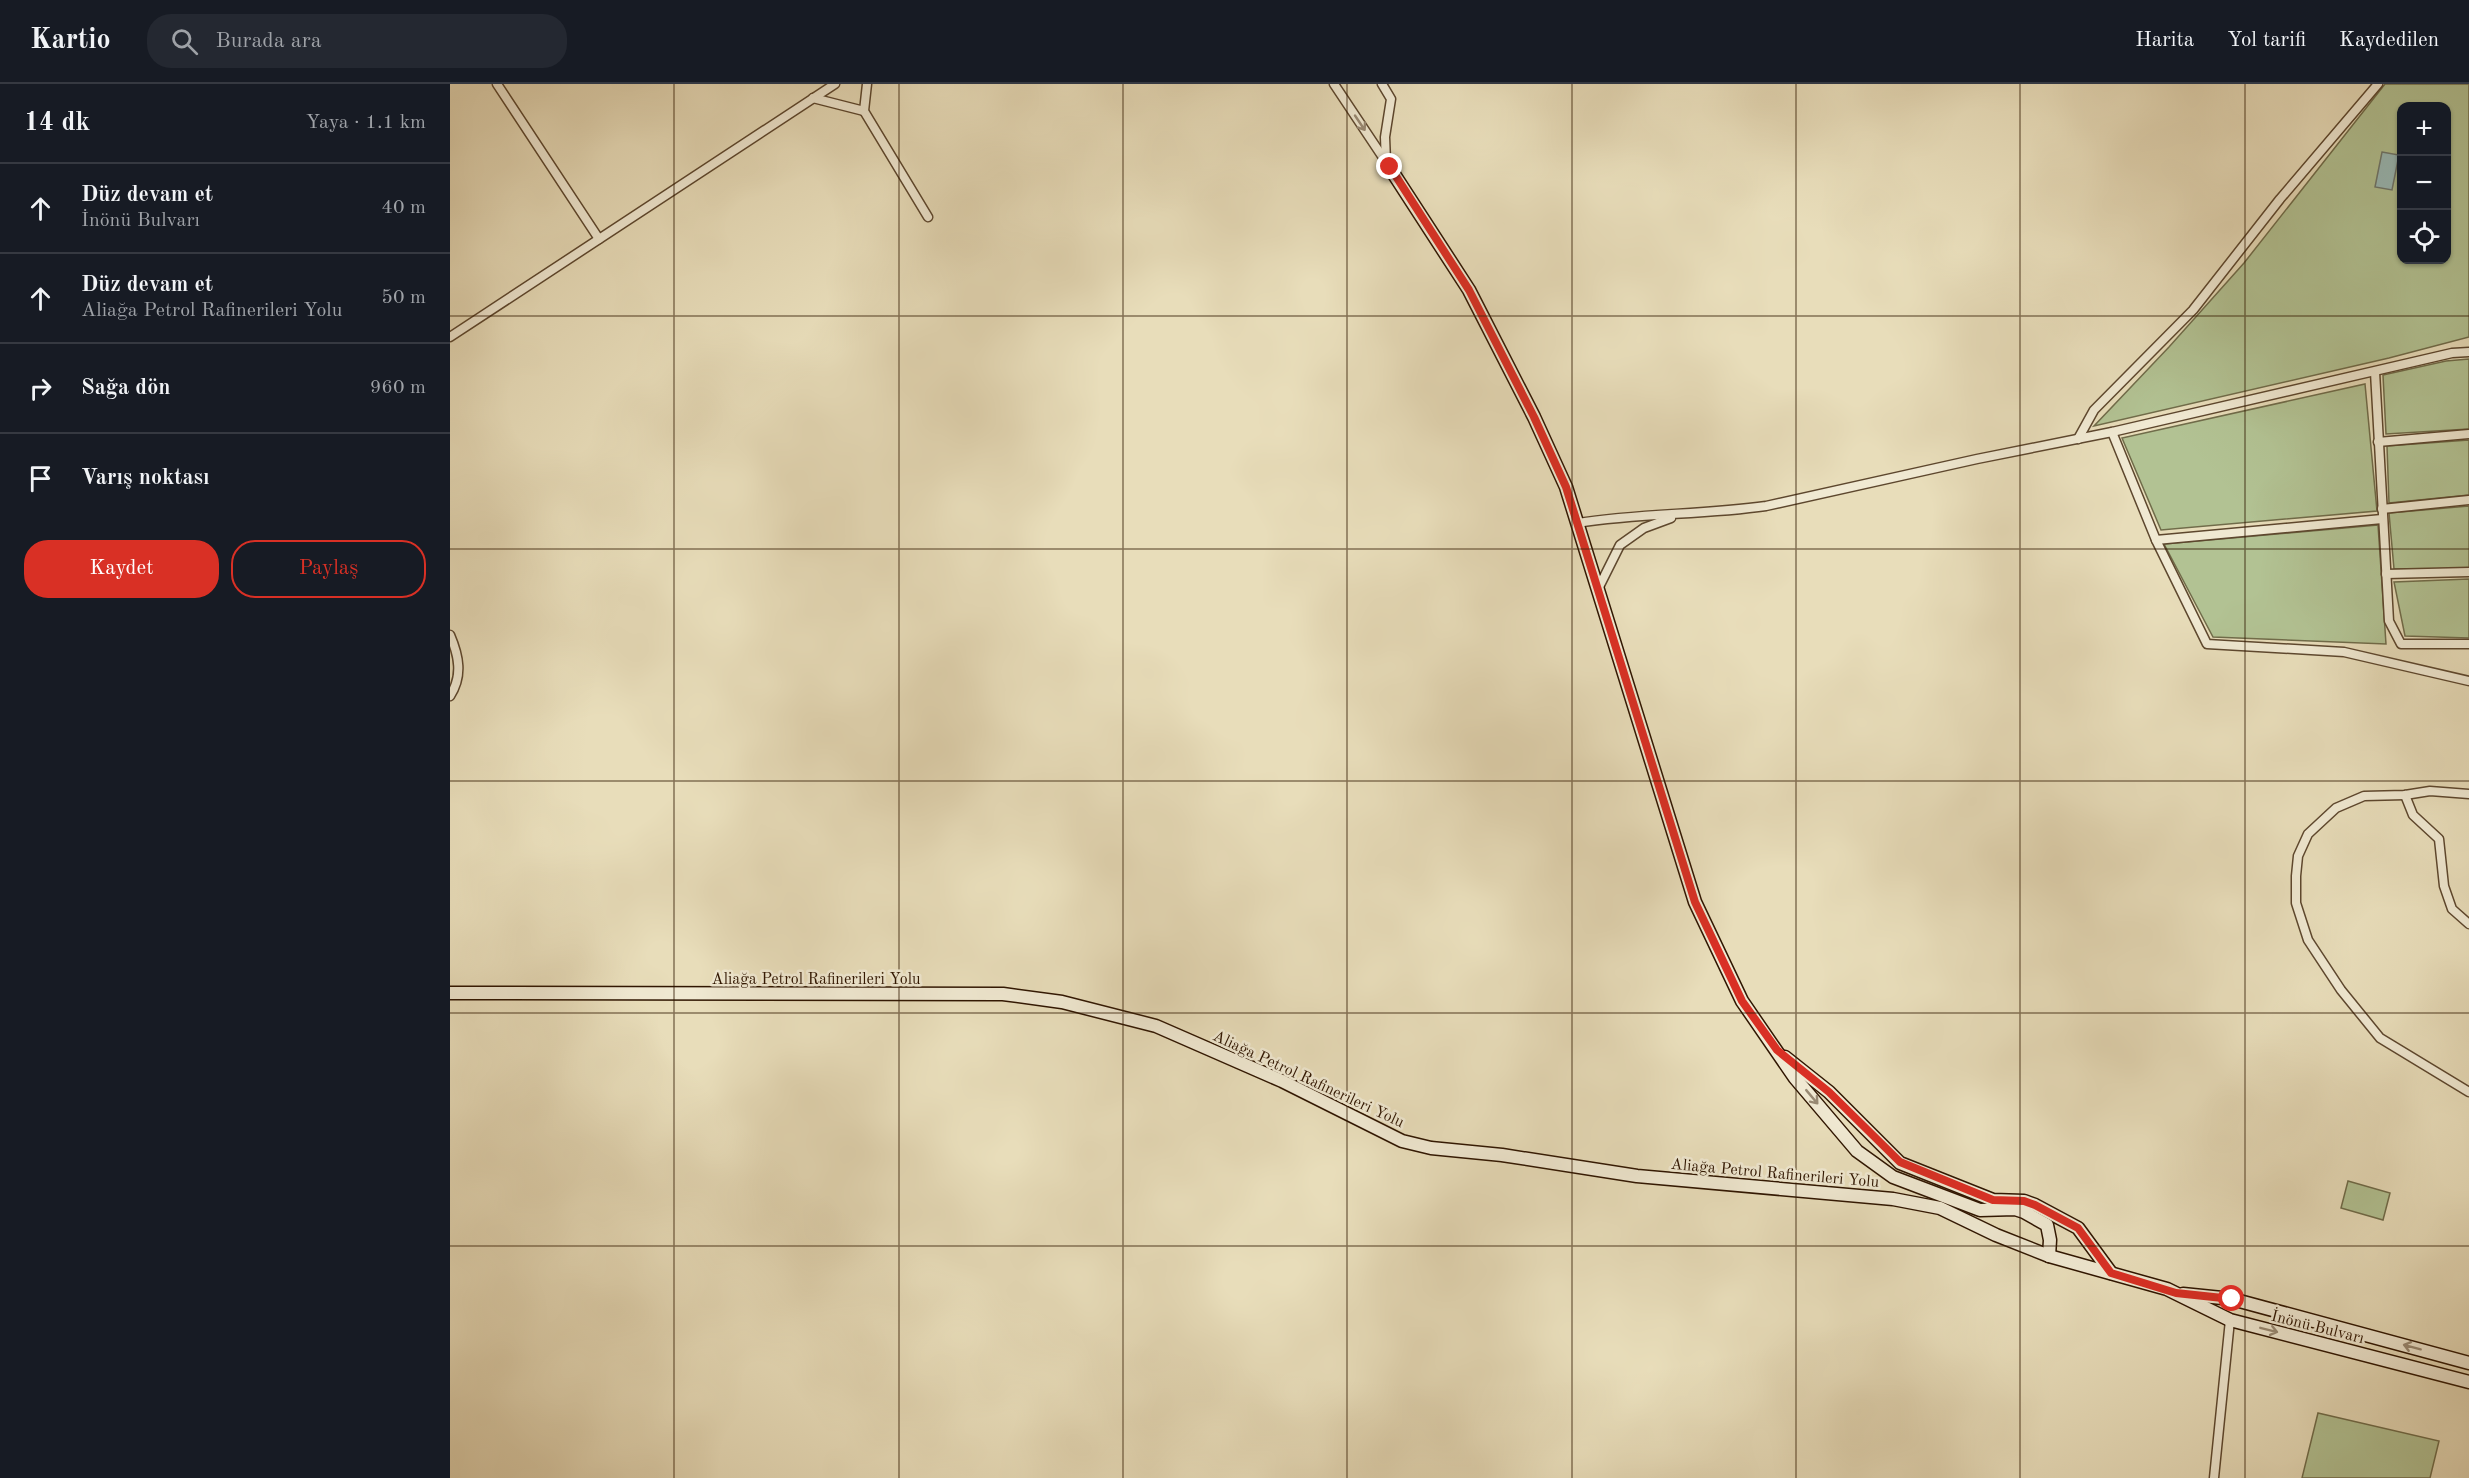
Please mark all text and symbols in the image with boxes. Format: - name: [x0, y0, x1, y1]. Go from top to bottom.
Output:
- search box: [147, 14, 567, 68]
- icon: search: [168, 25, 201, 58]
- text: Kartio: [30, 27, 111, 55]
- text: Burada ara: [216, 30, 322, 52]
- text: Harita: [2135, 30, 2194, 51]
- text: Yol tarifi: [2227, 30, 2306, 51]
- text: Kaydedilen: [2339, 30, 2439, 51]
- map controls: [2397, 102, 2451, 264]
- button: +: [2397, 102, 2451, 156]
- text: 14 dk: [24, 110, 90, 136]
- text: Yaya · 1.1 km: [306, 113, 426, 133]
- one-way arrow: [1354, 114, 1366, 131]
- route end: [1376, 153, 1402, 179]
- button: −: [2397, 156, 2451, 210]
- text: Düz devam et: [81, 184, 213, 206]
- icon: ahead: [24, 192, 57, 225]
- text: 40 m: [381, 198, 426, 218]
- button: locate: [2397, 210, 2451, 264]
- text: İnönü Bulvarı: [81, 211, 200, 231]
- text: Düz devam et: [81, 274, 213, 296]
- icon: ahead: [24, 282, 57, 315]
- text: 50 m: [381, 288, 426, 308]
- text: Aliağa Petrol Rafinerileri Yolu: [81, 301, 342, 321]
- icon: right: [24, 372, 57, 405]
- text: Sağa dön: [81, 377, 171, 399]
- text: 960 m: [370, 378, 426, 398]
- icon: arrive: [24, 462, 57, 495]
- text: Varış noktası: [81, 467, 210, 489]
- button: Kaydet: [24, 540, 219, 598]
- button: Paylaş: [231, 540, 426, 598]
- street label: Aliağa Petrol Rafinerileri Yolu: [711, 972, 921, 988]
- street label: Aliağa Petrol Rafinerileri Yolu: [1210, 1028, 1407, 1131]
- one-way arrow: [1805, 1089, 1819, 1104]
- street label: Aliağa Petrol Rafinerileri Yolu: [1670, 1157, 1880, 1191]
- route start: [2218, 1285, 2244, 1311]
- street label: İnönü Bulvarı: [2269, 1305, 2367, 1347]
- one-way arrow: [2259, 1325, 2278, 1337]
- one-way arrow: [2403, 1341, 2422, 1353]

